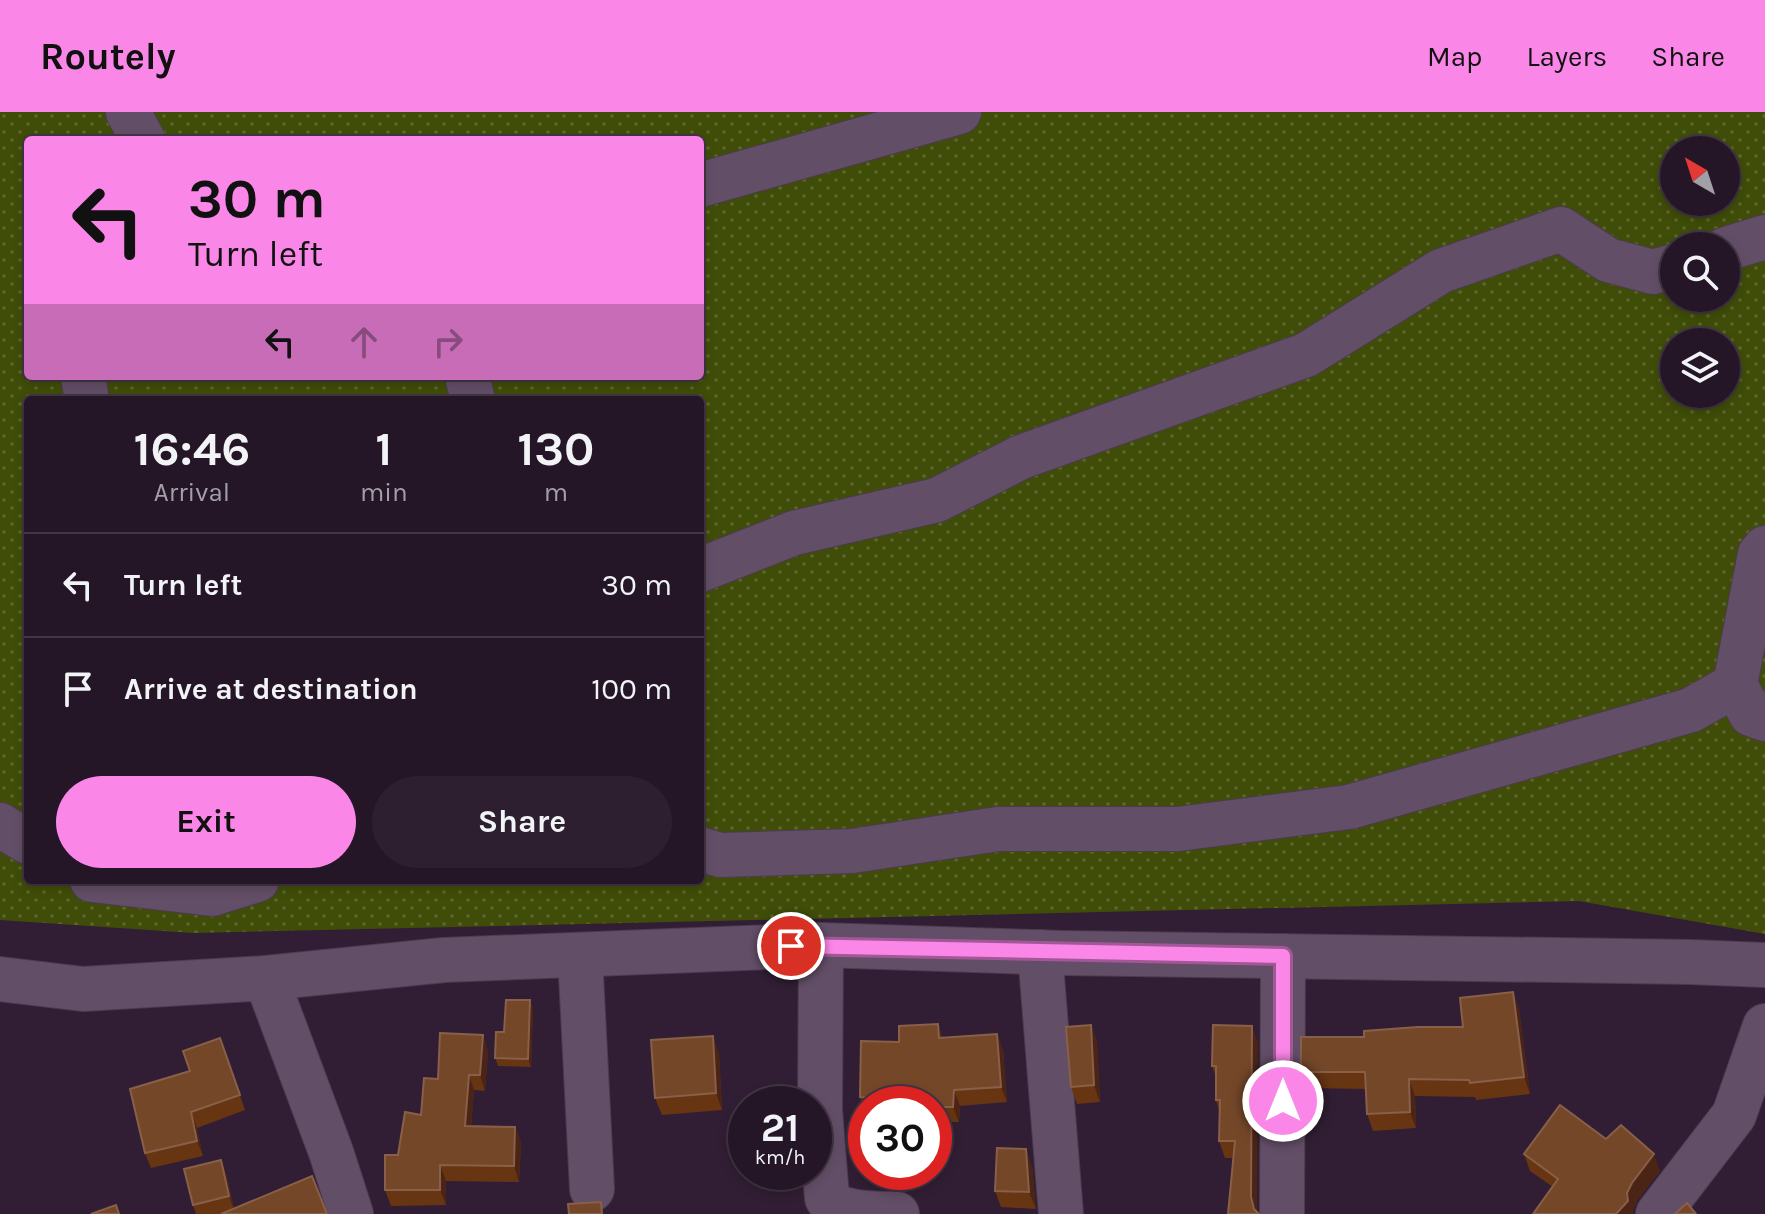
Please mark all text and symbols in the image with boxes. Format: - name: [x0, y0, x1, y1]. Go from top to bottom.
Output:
- text: Routely: [40, 34, 176, 79]
- text: Map: [1427, 40, 1482, 73]
- text: Layers: [1526, 40, 1607, 73]
- text: Share: [1651, 40, 1725, 73]
- north arrow: [1660, 136, 1740, 216]
- map controls: [1660, 136, 1740, 408]
- text: 30 m: [188, 166, 326, 231]
- icon: left: [56, 168, 160, 272]
- button: search: [1660, 232, 1740, 312]
- text: Turn left: [188, 233, 323, 275]
- icon: left: [258, 320, 302, 364]
- icon: ahead: [342, 320, 386, 364]
- icon: right: [426, 320, 470, 364]
- button: layers: [1660, 328, 1740, 408]
- text: 16:46: [134, 421, 250, 477]
- text: 1: [375, 421, 392, 477]
- text: 130: [517, 421, 594, 477]
- text: Arrival: [154, 477, 230, 508]
- text: min: [360, 477, 408, 508]
- text: m: [544, 477, 568, 508]
- icon: left: [56, 563, 100, 607]
- text: Turn left: [124, 567, 242, 603]
- text: 30 m: [601, 567, 672, 603]
- icon: arrive: [56, 667, 100, 711]
- text: Arrive at destination: [124, 671, 418, 707]
- text: 100 m: [591, 671, 672, 707]
- button: Exit: [56, 776, 356, 868]
- button: Share: [372, 776, 672, 868]
- pin: [757, 912, 825, 980]
- icon: arrive: [769, 924, 813, 968]
- position arrow: [1241, 1059, 1325, 1143]
- speed limit sign: 30: [848, 1086, 952, 1190]
- text: 21: [761, 1104, 799, 1151]
- text: km/h: [755, 1146, 805, 1169]

